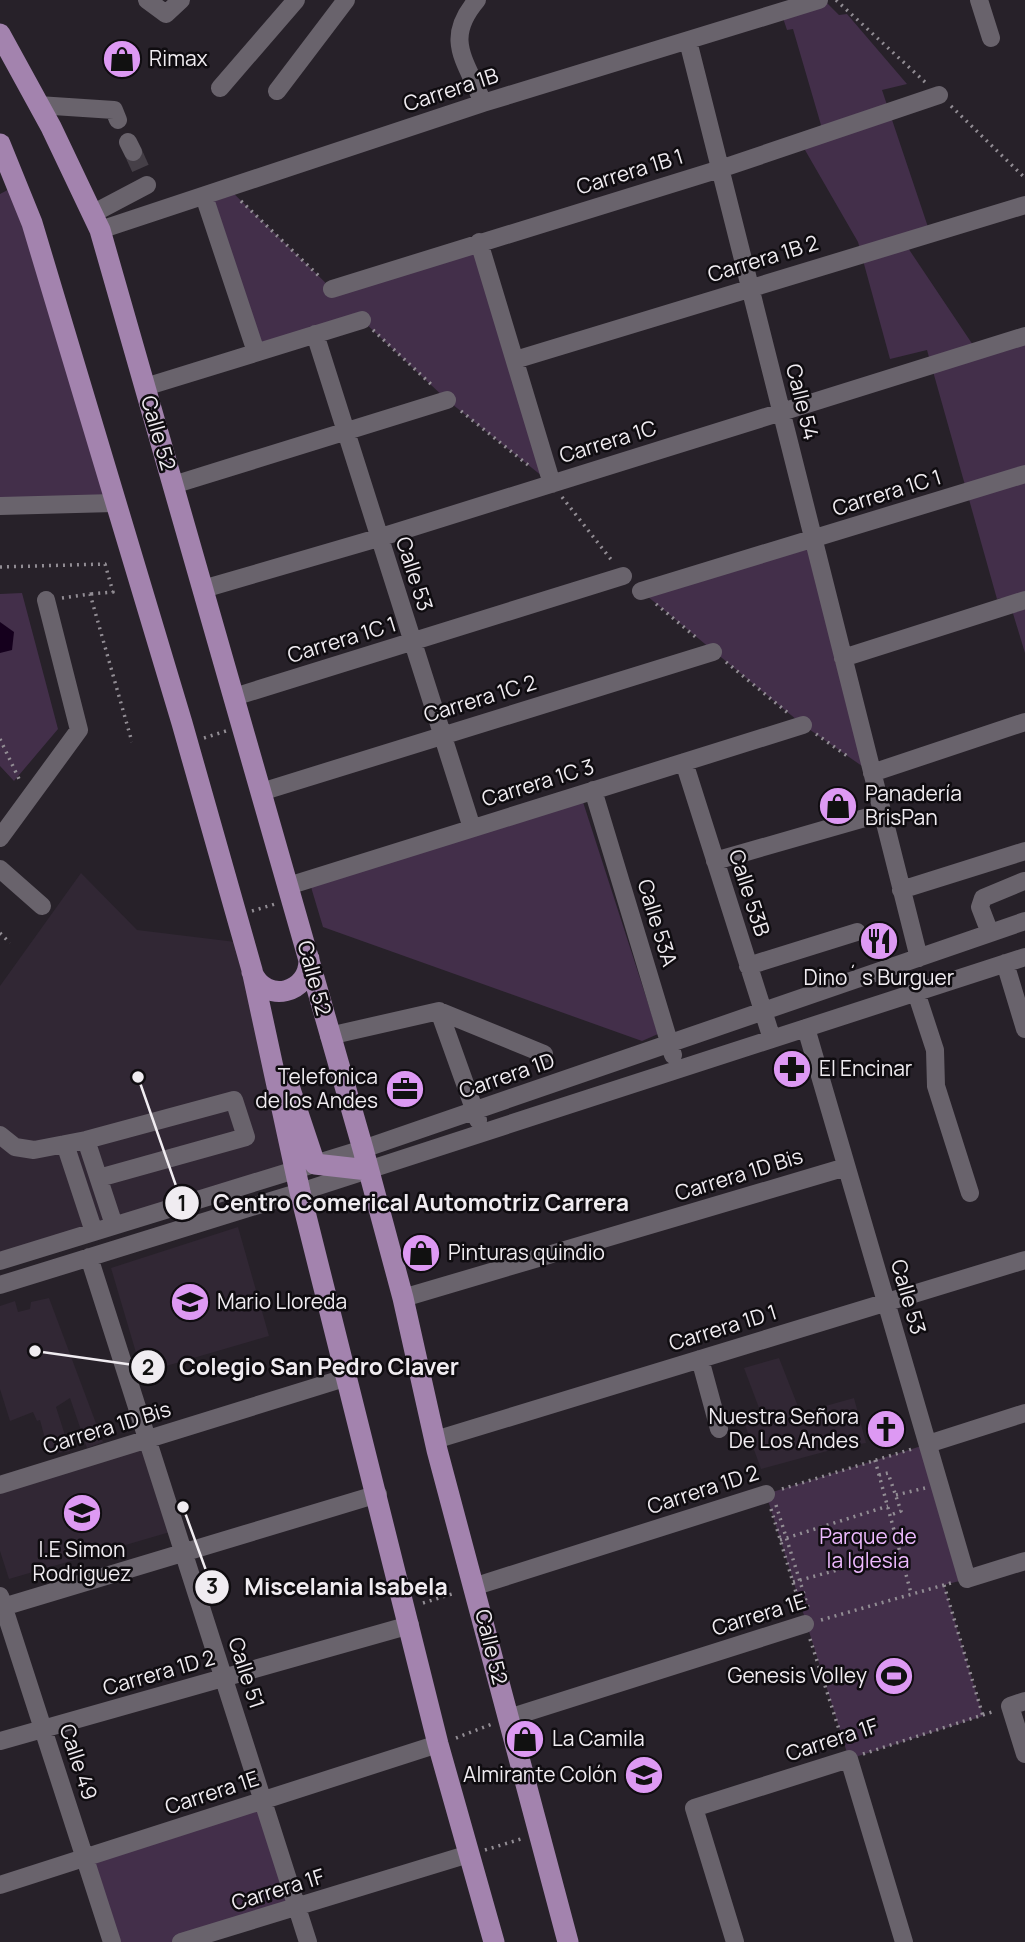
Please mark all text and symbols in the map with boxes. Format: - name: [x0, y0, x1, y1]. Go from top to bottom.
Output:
- shop icon: Rimax: [101, 38, 143, 80]
- place label: Rimax: [149, 44, 208, 72]
- street label: Carrera 1B: [400, 61, 502, 118]
- street label: Carrera 1B 1: [573, 142, 687, 201]
- street label: Carrera 1B 2: [704, 228, 821, 288]
- street label: Calle 54: [780, 361, 826, 443]
- street label: Calle 52: [135, 392, 183, 473]
- street label: Carrera 1C: [556, 413, 660, 469]
- street label: Carrera 1C 1: [829, 462, 945, 522]
- street label: Calle 53: [390, 533, 440, 614]
- street label: Carrera 1C 1: [284, 609, 400, 669]
- street label: Carrera 1C 2: [420, 668, 539, 728]
- street label: Carrera 1C 3: [478, 752, 597, 812]
- place label: Panadería BrisPan: [865, 779, 962, 831]
- shop icon: Panadería BrisPan: [817, 785, 859, 827]
- street label: Calle 53B: [723, 846, 777, 940]
- street label: Calle 53A: [631, 876, 685, 970]
- restaurant icon: Dino´ s Burguer: [858, 920, 900, 962]
- street label: Calle 52: [292, 937, 338, 1018]
- place label: Dino´ s Burguer: [804, 963, 955, 991]
- street label: Carrera 1D: [455, 1046, 558, 1104]
- pharmacy icon: El Encinar: [771, 1048, 813, 1090]
- place label: El Encinar: [819, 1054, 913, 1082]
- place label: Telefonica de los Andes: [255, 1062, 378, 1114]
- office icon: Telefonica de los Andes: [384, 1068, 426, 1110]
- street label: Carrera 1D Bis: [671, 1141, 806, 1207]
- callout: Centro Comerical Automotriz Carrera: [164, 1181, 643, 1225]
- text: Centro Comerical Automotriz Carrera: [213, 1186, 629, 1218]
- text: 1: [177, 1189, 187, 1217]
- shop icon: Pinturas quindio: [400, 1232, 442, 1274]
- place label: Pinturas quindio: [448, 1238, 605, 1266]
- street label: Calle 53: [885, 1256, 933, 1337]
- school or university icon: Mario Lloreda: [169, 1281, 211, 1323]
- place label: Mario Lloreda: [217, 1287, 347, 1315]
- street label: Carrera 1D 1: [665, 1297, 780, 1357]
- callout: Colegio San Pedro Claver: [130, 1345, 473, 1389]
- text: Colegio San Pedro Claver: [179, 1350, 459, 1382]
- text: 2: [142, 1353, 154, 1381]
- street label: Carrera 1D Bis: [39, 1394, 174, 1460]
- place label: Nuestra Señora De Los Andes: [708, 1402, 859, 1454]
- church icon: Nuestra Señora De Los Andes: [865, 1408, 907, 1450]
- street label: Carrera 1D 2: [644, 1458, 762, 1520]
- school or university icon: I.E Simon Rodriguez: [61, 1492, 103, 1534]
- park label: Parque de la Iglesia: [819, 1522, 917, 1574]
- place label: I.E Simon Rodriguez: [33, 1535, 131, 1587]
- callout: Miscelania Isabela: [195, 1565, 462, 1609]
- text: Miscelania Isabela: [244, 1570, 448, 1602]
- text: 3: [206, 1572, 218, 1600]
- street label: Carrera 1E: [708, 1586, 809, 1642]
- street label: Calle 52: [469, 1606, 515, 1687]
- street label: Calle 51: [222, 1634, 272, 1712]
- street label: Carrera 1D 2: [99, 1643, 218, 1701]
- sports icon: Genesis Volley: [873, 1655, 915, 1697]
- place label: Genesis Volley: [728, 1661, 867, 1689]
- street label: Carrera 1F: [782, 1711, 882, 1767]
- shop icon: La Camila: [504, 1718, 546, 1760]
- street label: Calle 49: [54, 1720, 104, 1803]
- place label: La Camila: [552, 1724, 645, 1752]
- school or university icon: Almirante Colón: [623, 1754, 665, 1796]
- place label: Almirante Colón: [463, 1760, 617, 1788]
- street label: Carrera 1E: [161, 1764, 262, 1820]
- street label: Carrera 1F: [228, 1862, 328, 1916]

